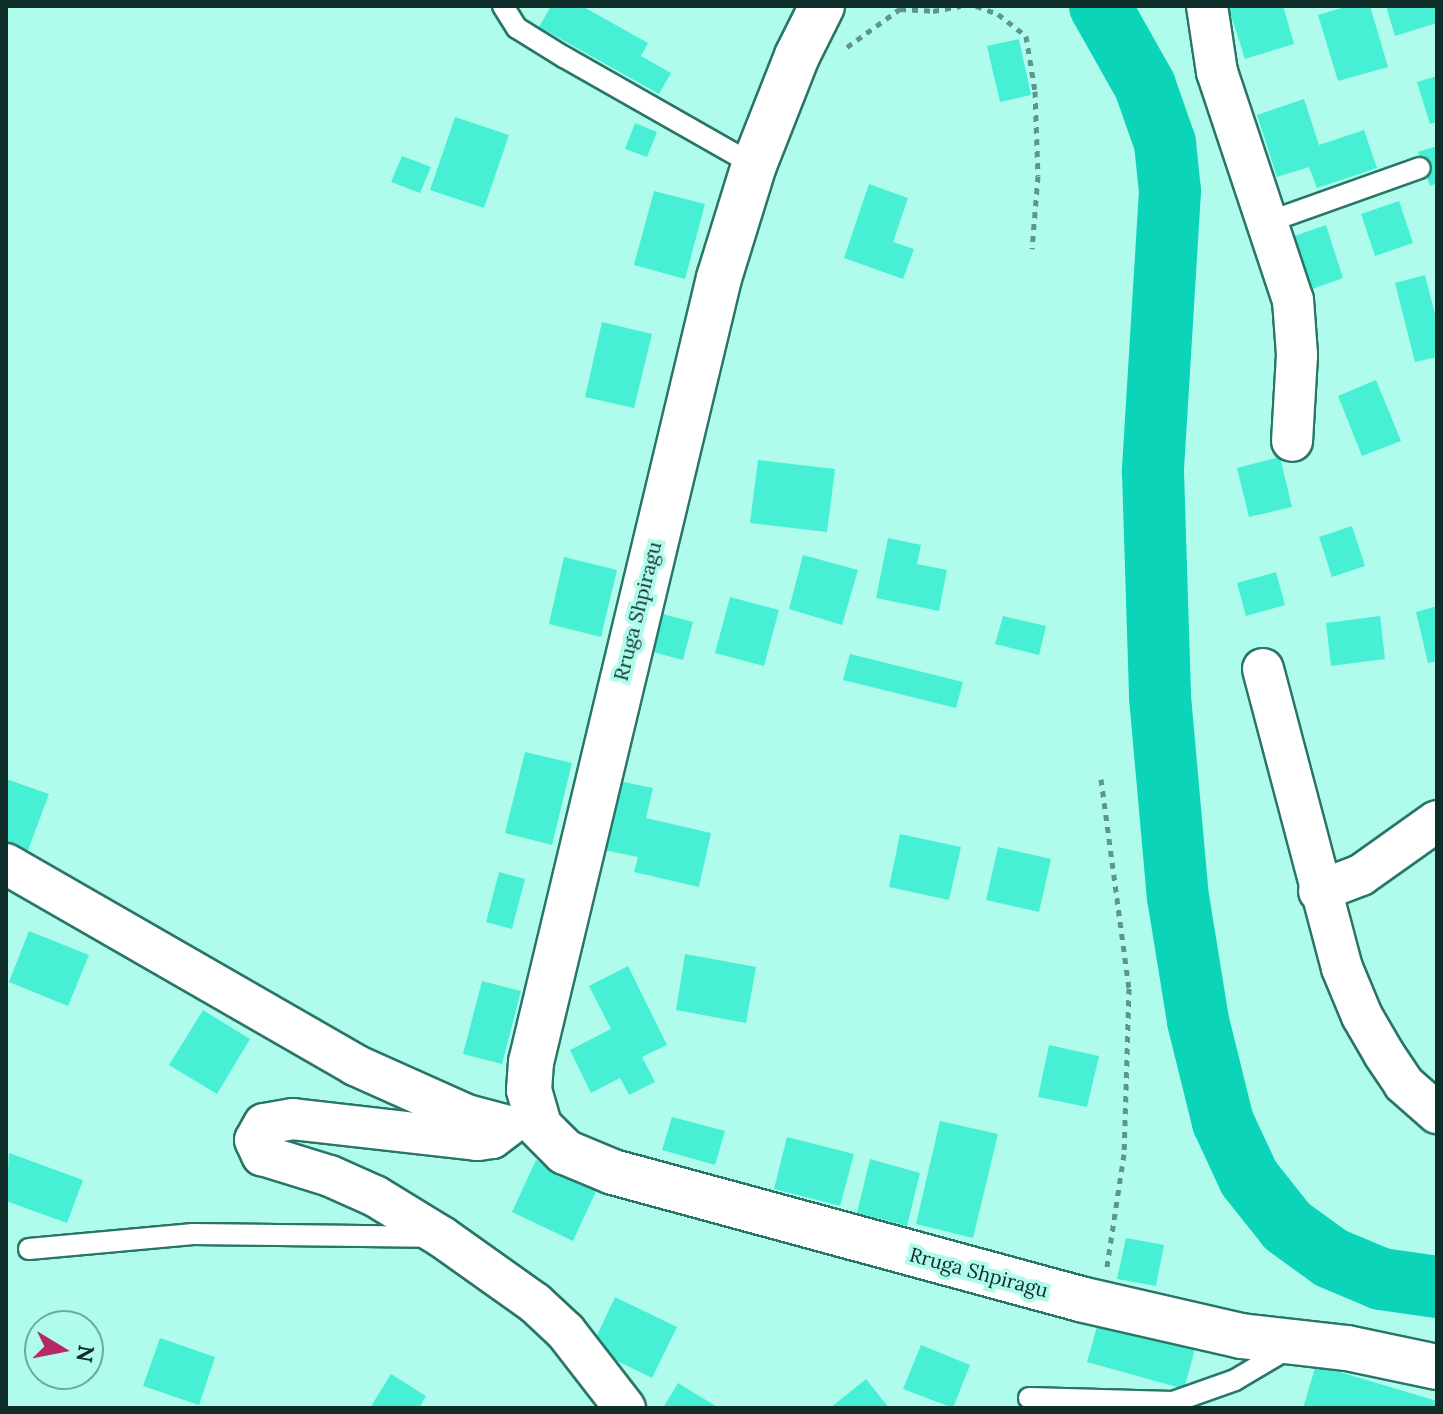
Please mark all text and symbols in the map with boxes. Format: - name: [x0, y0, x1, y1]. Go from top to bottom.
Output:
- street label: Rruga Shpiragu: [608, 539, 666, 683]
- street label: Rruga Shpiragu: [907, 1242, 1051, 1302]
- north arrow: [24, 1310, 104, 1390]
- text: N: [70, 1343, 101, 1365]

